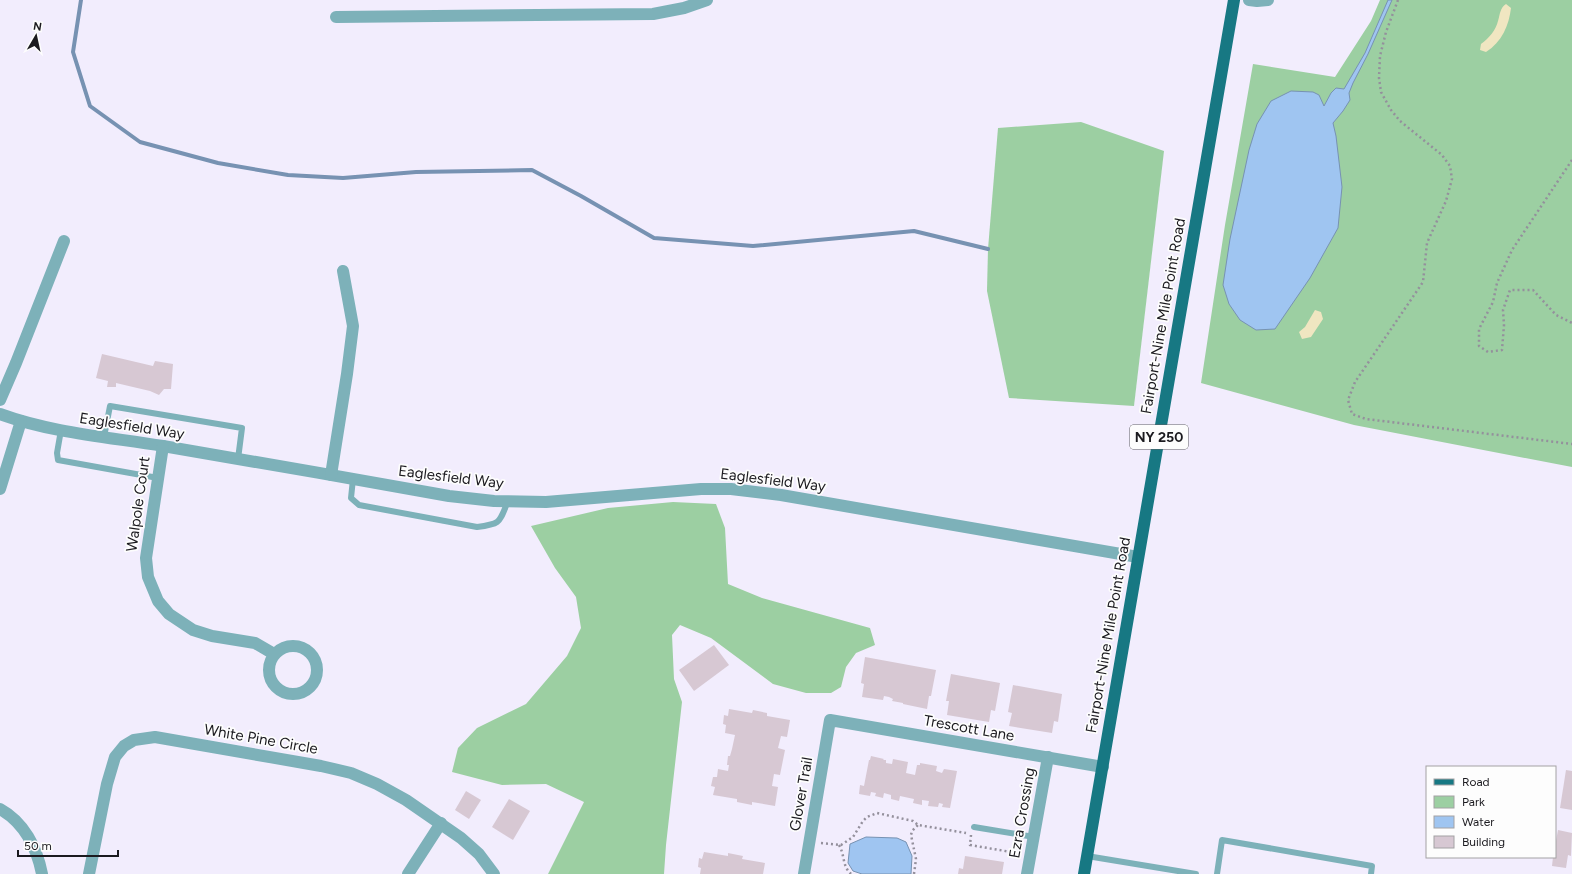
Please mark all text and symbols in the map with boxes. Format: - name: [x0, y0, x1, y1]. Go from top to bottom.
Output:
- north arrow: [16, 16, 56, 56]
- text: N: [32, 20, 43, 34]
- street label: Fairport-Nine Mile Point Road: [1137, 217, 1189, 415]
- street label: Eaglesfield Way: [78, 409, 186, 443]
- road number: NY 250: [1130, 425, 1188, 449]
- street label: Walpole Court: [122, 455, 154, 553]
- street label: Eaglesfield Way: [397, 462, 505, 492]
- street label: Eaglesfield Way: [719, 465, 827, 495]
- street label: Fairport-Nine Mile Point Road: [1082, 536, 1134, 734]
- street label: Trescott Lane: [922, 711, 1016, 745]
- street label: White Pine Circle: [203, 720, 319, 758]
- street label: Glover Trail: [786, 756, 816, 832]
- street label: Ezra Crossing: [1005, 766, 1039, 860]
- legend: [1426, 766, 1556, 858]
- text: Road: [1462, 775, 1490, 789]
- text: Park: [1462, 795, 1485, 809]
- text: Water: [1462, 815, 1494, 829]
- scale bar: [18, 832, 118, 858]
- text: Building: [1462, 835, 1505, 849]
- text: 50 m: [24, 839, 52, 853]

